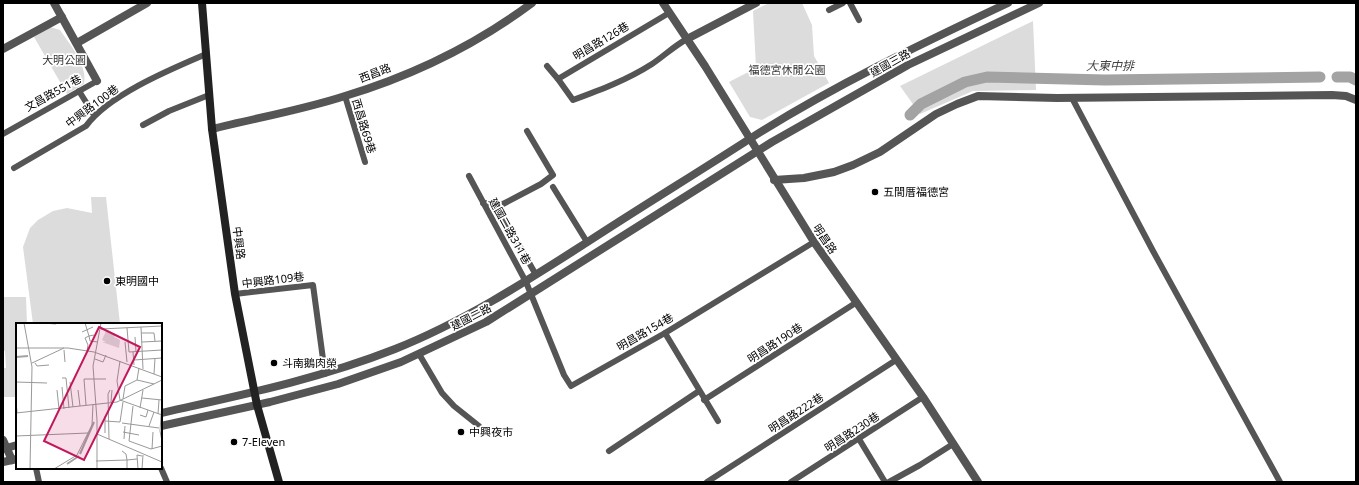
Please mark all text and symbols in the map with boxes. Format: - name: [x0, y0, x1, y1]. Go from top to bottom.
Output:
- street label: 明昌路126巷: [570, 18, 632, 63]
- street label: 建國三路: [867, 45, 913, 80]
- park label: 大明公園: [42, 52, 86, 67]
- water label: 大東中排: [1086, 57, 1136, 74]
- street label: 西昌路: [357, 60, 393, 85]
- park label: 福德宮休閒公園: [749, 62, 826, 77]
- street label: 文昌路551巷: [22, 71, 84, 114]
- street label: 中興路100巷: [62, 81, 121, 131]
- street label: 西昌路69巷: [349, 97, 380, 155]
- place label: 五間厝福德宮: [883, 184, 949, 199]
- marker: 五間厝福德宮: [870, 187, 880, 197]
- street label: 建國二路311巷: [486, 195, 535, 267]
- street label: 明昌路: [810, 221, 841, 257]
- street label: 中興路: [230, 226, 249, 260]
- street label: 中興路109巷: [241, 268, 305, 291]
- place label: 東明國中: [115, 273, 159, 288]
- marker: 東明國中: [102, 276, 112, 286]
- street label: 建國二路: [448, 300, 494, 333]
- street label: 明昌路154巷: [614, 309, 676, 354]
- street label: 明昌路190巷: [744, 319, 805, 366]
- inset map: [16, 323, 162, 469]
- place label: 斗南鵝肉榮: [282, 355, 337, 370]
- marker: 斗南鵝肉榮: [269, 358, 279, 368]
- street label: 明昌路222巷: [765, 389, 826, 436]
- street label: 明昌路230巷: [821, 408, 882, 455]
- place label: 中興夜市: [469, 424, 513, 439]
- marker: 中興夜市: [456, 427, 466, 437]
- place label: 7-Eleven: [242, 434, 285, 449]
- marker: 7-Eleven: [229, 437, 239, 447]

